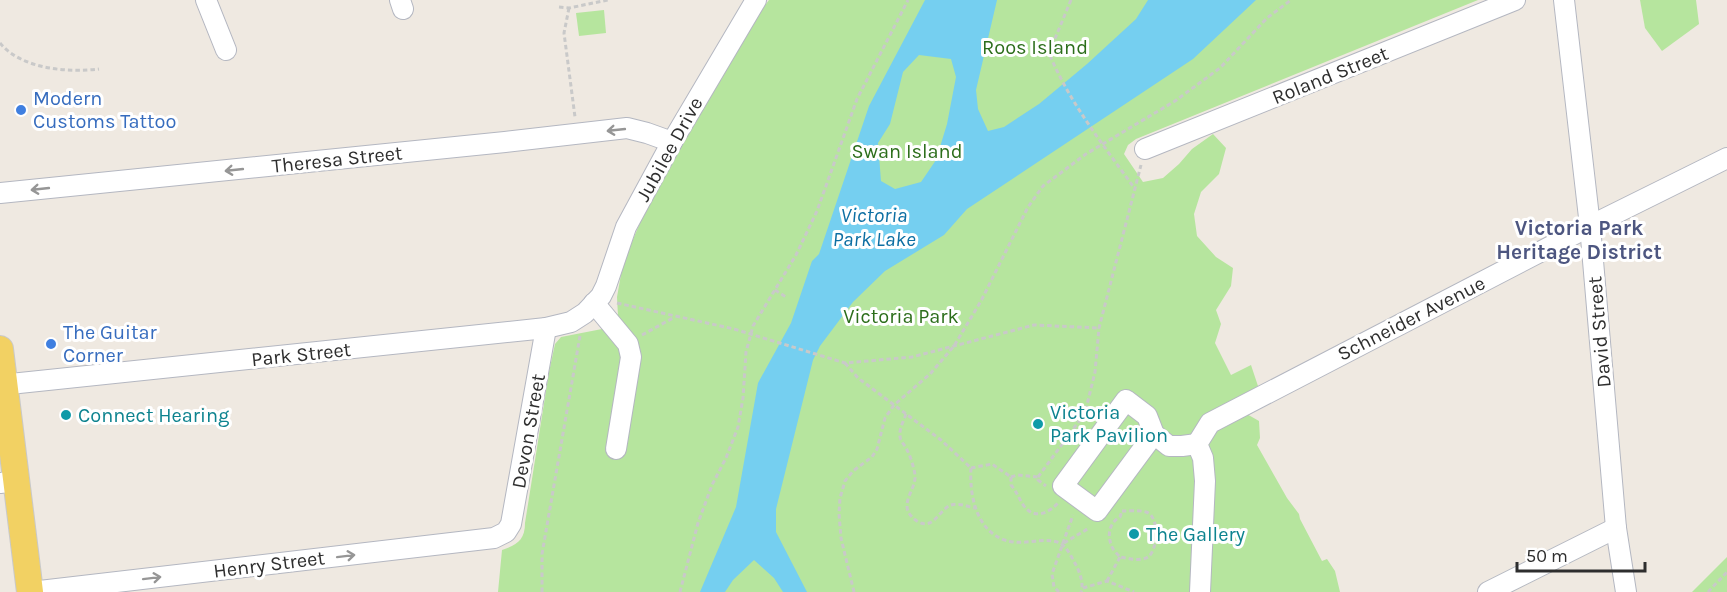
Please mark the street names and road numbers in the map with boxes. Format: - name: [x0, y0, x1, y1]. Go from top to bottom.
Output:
- street label: Roland Street: [1269, 42, 1392, 109]
- street label: Jubilee Drive: [631, 93, 708, 205]
- street label: Theresa Street: [271, 141, 404, 178]
- street label: Schneider Avenue: [1334, 271, 1489, 366]
- street label: David Street: [1583, 275, 1616, 389]
- street label: Park Street: [250, 338, 353, 371]
- street label: Devon Street: [507, 371, 550, 490]
- street label: Henry Street: [212, 546, 326, 583]

